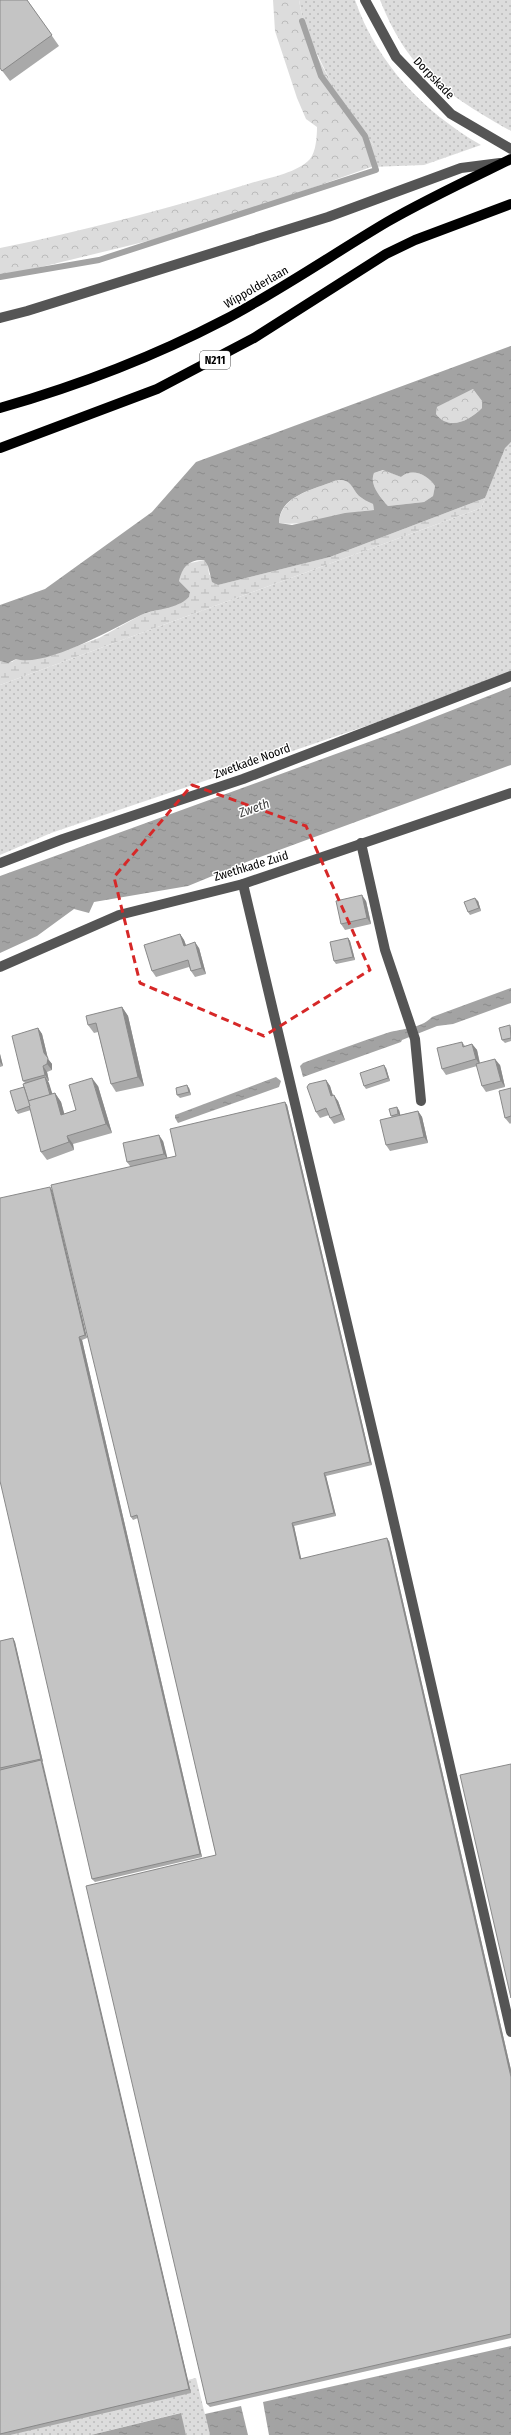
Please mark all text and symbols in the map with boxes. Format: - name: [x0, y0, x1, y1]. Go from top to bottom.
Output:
- street label: Dorpskade: [411, 54, 457, 102]
- street label: Wippolderlaan: [221, 263, 291, 311]
- road number: N211: [200, 351, 230, 369]
- street label: Zwetkade Noord: [212, 741, 292, 781]
- water label: Zweth: [236, 796, 271, 821]
- street label: Zwethkade Zuid: [212, 848, 290, 884]

